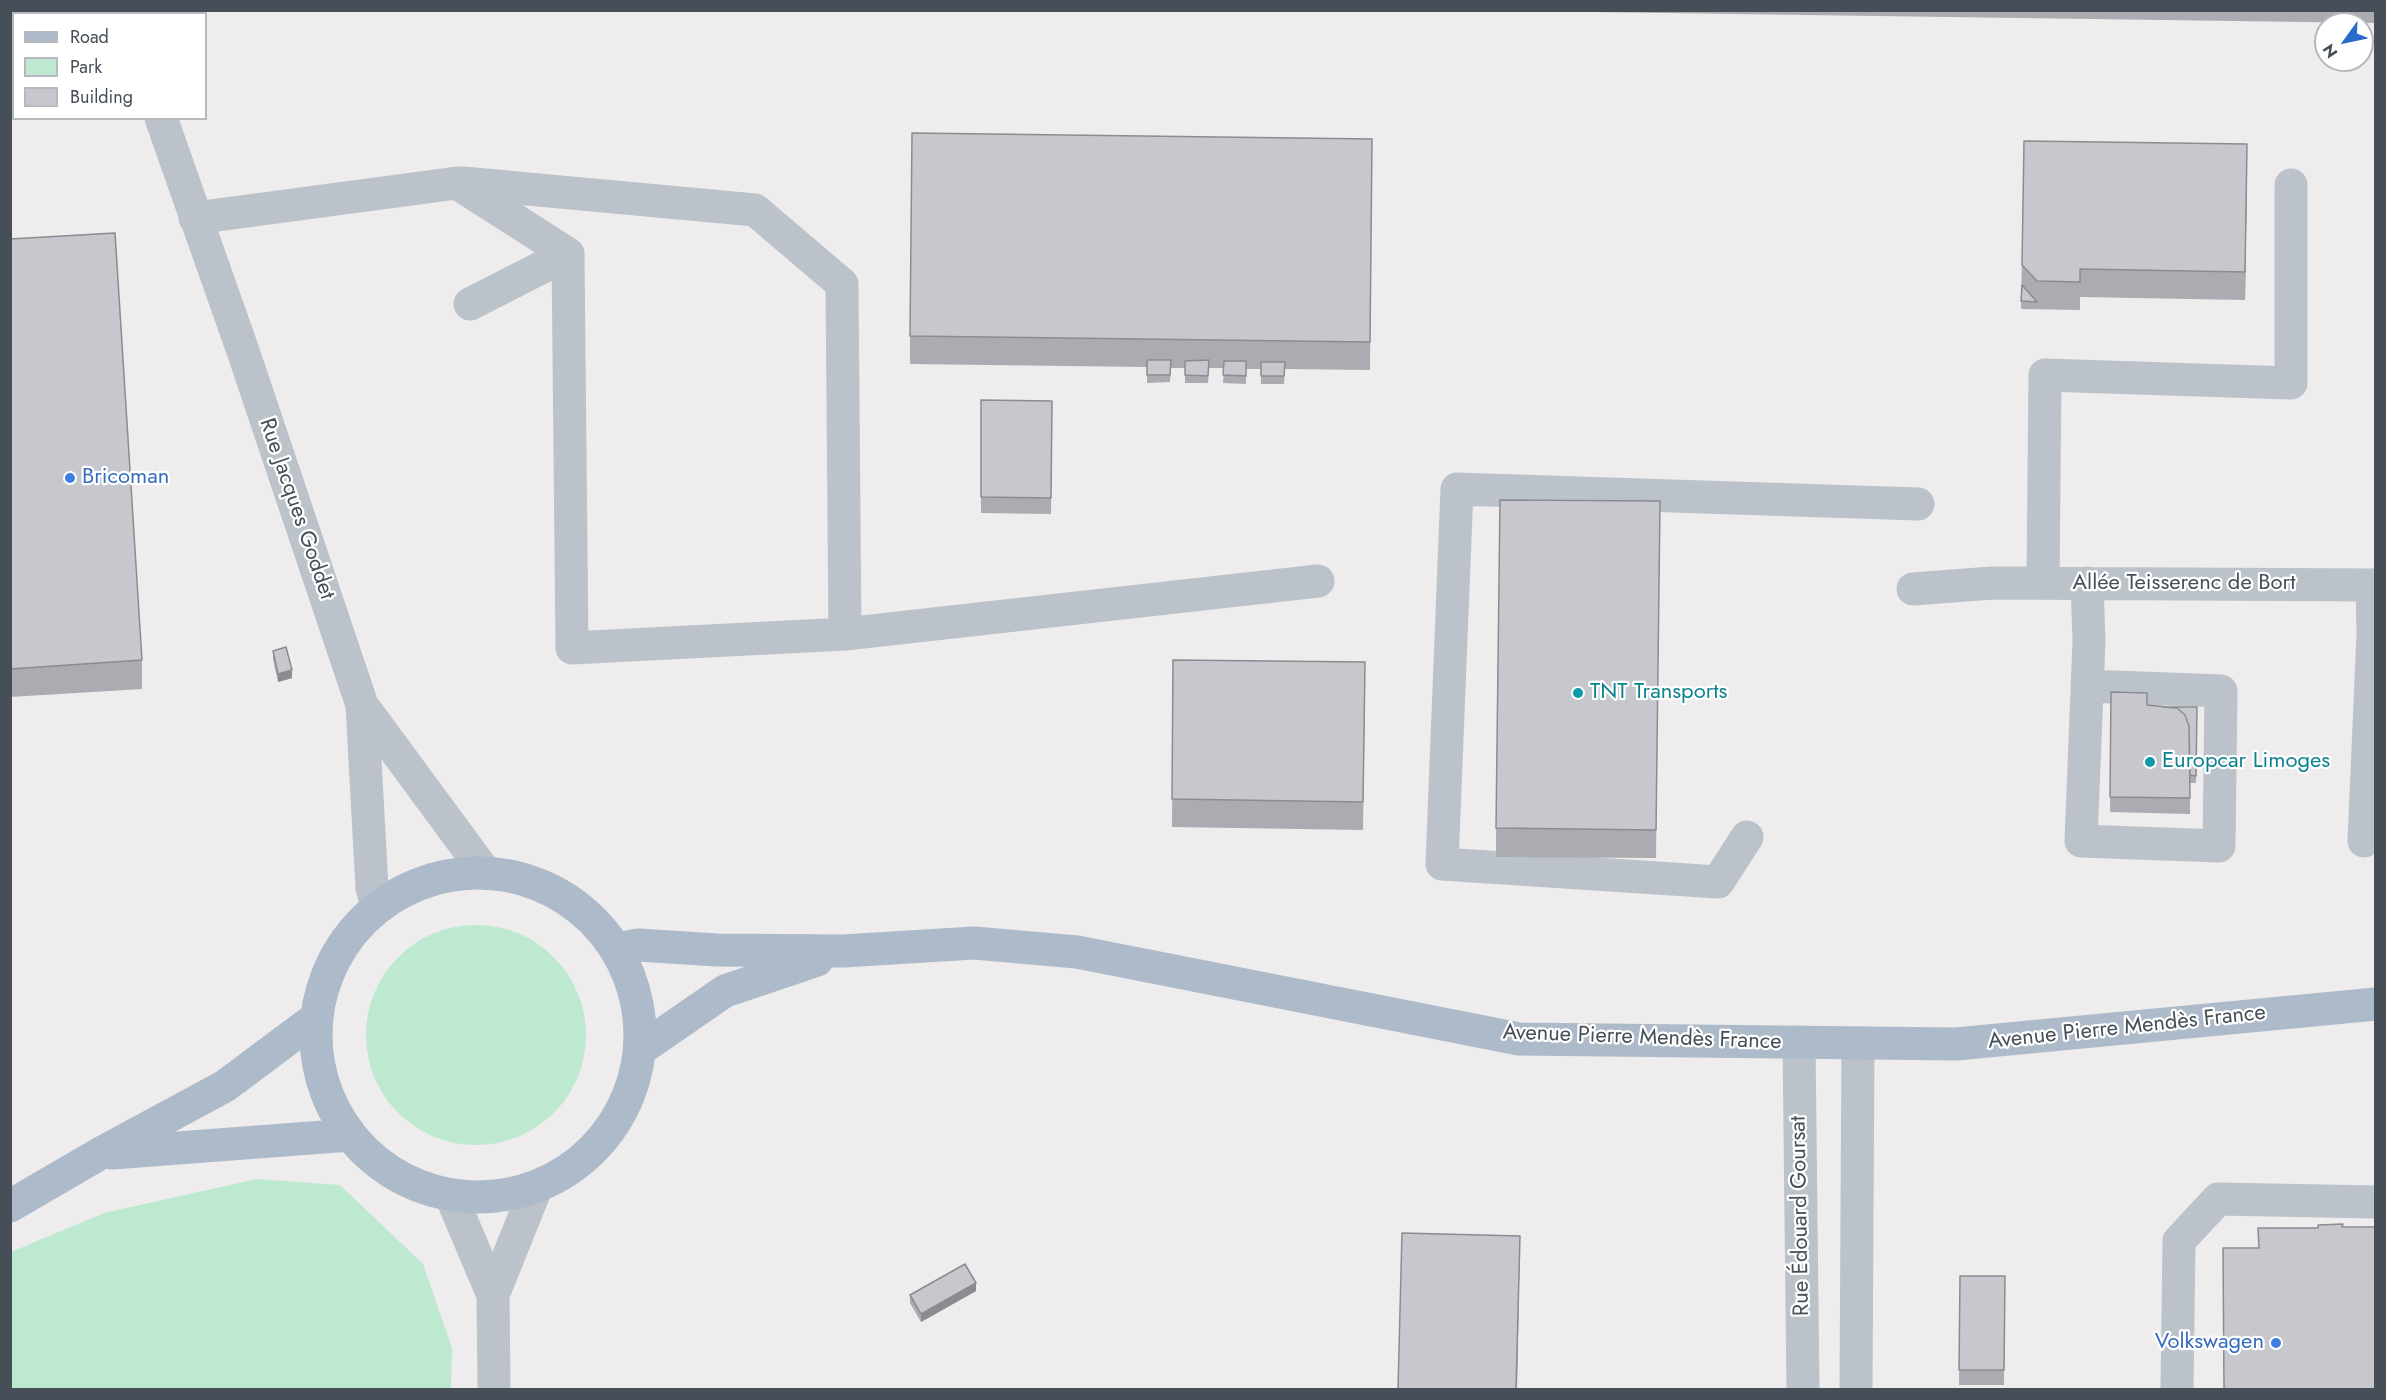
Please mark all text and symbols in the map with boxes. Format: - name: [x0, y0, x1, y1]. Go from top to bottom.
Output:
- legend: [12, 12, 207, 120]
- north arrow: [2314, 12, 2374, 72]
- text: Road: [70, 24, 109, 50]
- text: N: [2317, 39, 2343, 63]
- text: Park: [70, 54, 102, 80]
- text: Building: [70, 84, 133, 110]
- street label: Rue Jacques Goddet: [253, 415, 339, 603]
- place label: Bricoman: [82, 465, 169, 491]
- marker: Bricoman: [63, 471, 77, 485]
- street label: Allée Teisserenc de Bort: [2073, 571, 2295, 597]
- place label: TNT Transports: [1590, 680, 1727, 706]
- marker: TNT Transports: [1571, 686, 1585, 700]
- place label: Europcar Limoges: [2162, 749, 2330, 775]
- marker: Europcar Limoges: [2143, 755, 2157, 769]
- street label: Avenue Pierre Mendès France: [1987, 1000, 2267, 1056]
- street label: Avenue Pierre Mendès France: [1502, 1020, 1782, 1056]
- street label: Rue Édouard Goursat: [1786, 1116, 1816, 1316]
- place label: Volkswagen: [2155, 1330, 2264, 1356]
- marker: Volkswagen: [2269, 1336, 2283, 1350]

